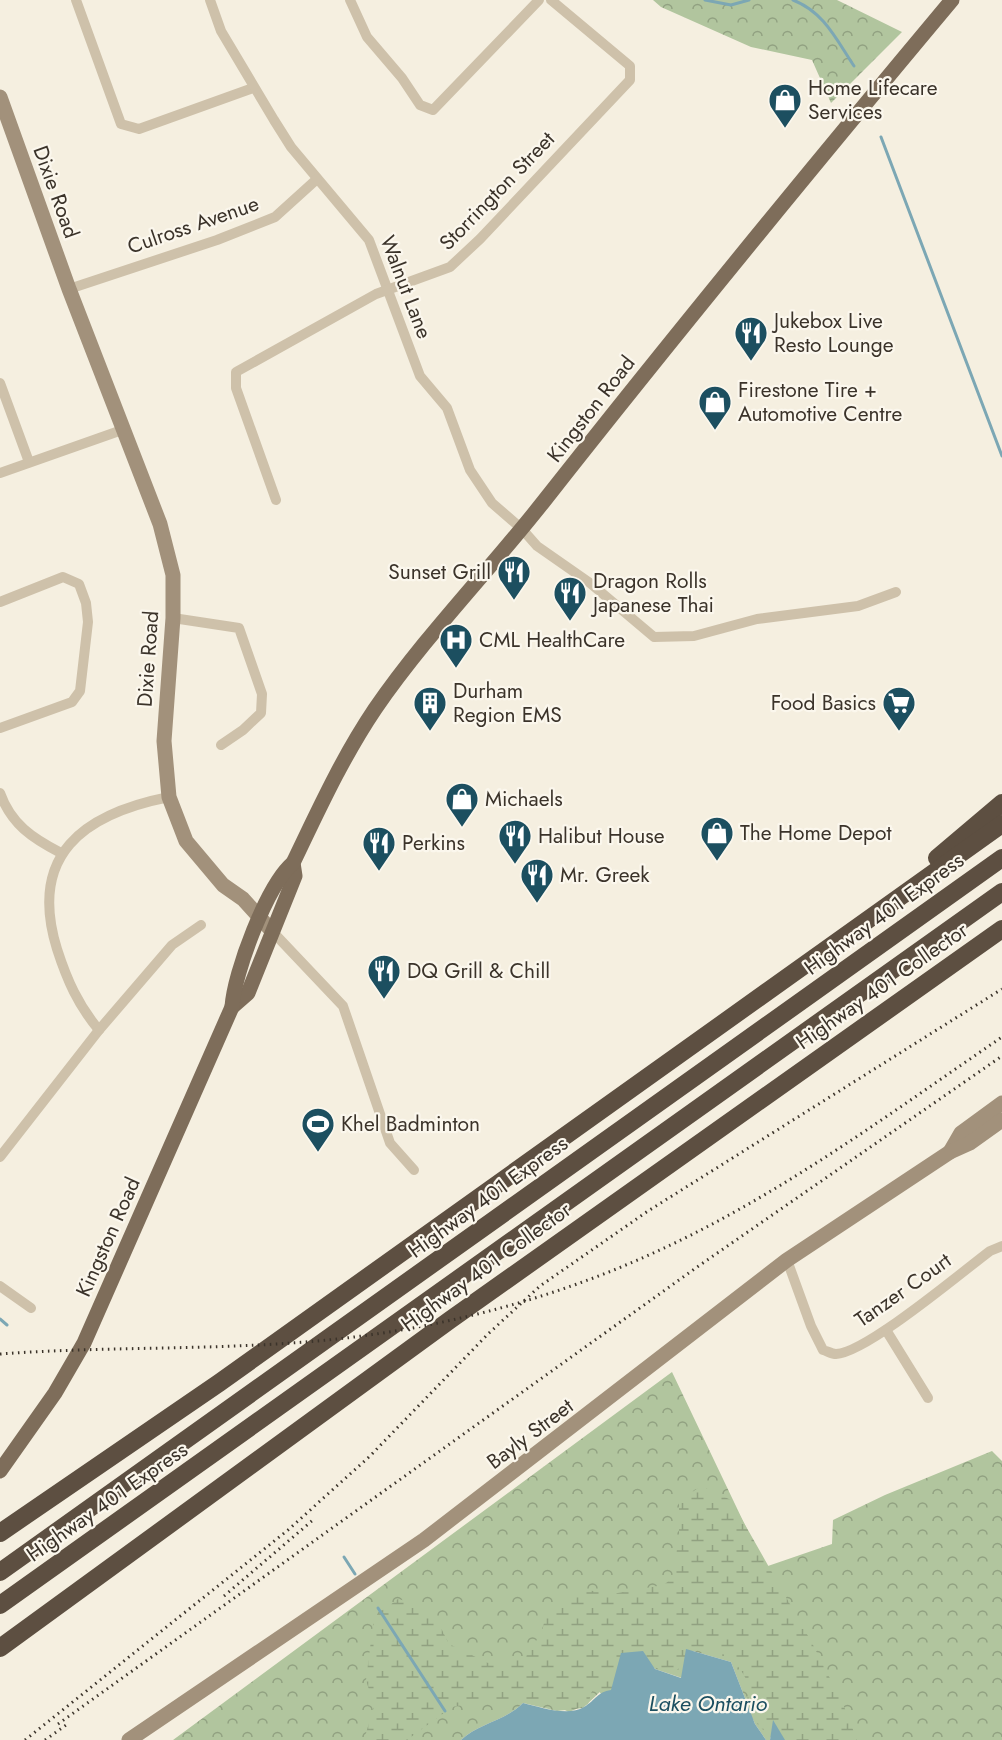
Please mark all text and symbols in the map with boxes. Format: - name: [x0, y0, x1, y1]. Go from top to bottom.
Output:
- place label: Home Lifecare Services: [808, 73, 938, 127]
- shop icon: Home Lifecare Services: [767, 82, 803, 129]
- street label: Storrington Street: [432, 125, 562, 257]
- street label: Dixie Road: [25, 142, 87, 242]
- street label: Culross Avenue: [123, 188, 263, 262]
- street label: Walnut Lane: [373, 231, 439, 343]
- place label: Jukebox Live Resto Lounge: [771, 306, 894, 360]
- restaurant icon: Jukebox Live Resto Lounge: [733, 315, 769, 362]
- street label: Kingston Road: [540, 349, 642, 469]
- place label: Firestone Tire + Automotive Centre: [738, 375, 903, 429]
- shop icon: Firestone Tire + Automotive Centre: [697, 384, 733, 431]
- restaurant icon: Sunset Grill: [496, 554, 532, 601]
- place label: Sunset Grill: [388, 557, 491, 587]
- place label: Dragon Rolls Japanese Thai: [590, 566, 714, 620]
- restaurant icon: Dragon Rolls Japanese Thai: [552, 575, 588, 622]
- street label: Dixie Road: [130, 610, 166, 708]
- hospital icon: CML HealthCare: [438, 622, 474, 669]
- place label: CML HealthCare: [479, 625, 625, 655]
- place label: Durham Region EMS: [453, 676, 562, 730]
- building icon: Durham Region EMS: [412, 685, 448, 732]
- supermarket icon: Food Basics: [881, 685, 917, 732]
- place label: Food Basics: [771, 688, 876, 718]
- shop icon: Michaels: [444, 781, 480, 828]
- place label: Michaels: [485, 784, 563, 814]
- shop icon: The Home Depot: [699, 815, 735, 862]
- restaurant icon: Halibut House: [497, 818, 533, 865]
- place label: The Home Depot: [740, 818, 891, 848]
- place label: Halibut House: [538, 821, 665, 851]
- restaurant icon: Perkins: [361, 825, 397, 872]
- place label: Perkins: [402, 828, 465, 858]
- street label: Highway 401 Express: [798, 846, 970, 982]
- restaurant icon: Mr. Greek: [519, 857, 555, 904]
- place label: Mr. Greek: [560, 860, 650, 890]
- street label: Highway 401 Collector: [790, 915, 975, 1057]
- restaurant icon: DQ Grill & Chill: [366, 953, 402, 1000]
- place label: DQ Grill & Chill: [407, 956, 550, 986]
- sports icon: Khel Badminton: [300, 1106, 336, 1153]
- place label: Khel Badminton: [341, 1109, 480, 1139]
- street label: Highway 401 Express: [402, 1129, 574, 1265]
- street label: Kingston Road: [68, 1172, 148, 1302]
- street label: Highway 401 Collector: [395, 1194, 578, 1339]
- street label: Tanzer Court: [849, 1246, 957, 1334]
- street label: Bayly Street: [480, 1391, 580, 1477]
- street label: Highway 401 Express: [20, 1435, 194, 1569]
- water label: Lake Ontario: [649, 1687, 768, 1719]

